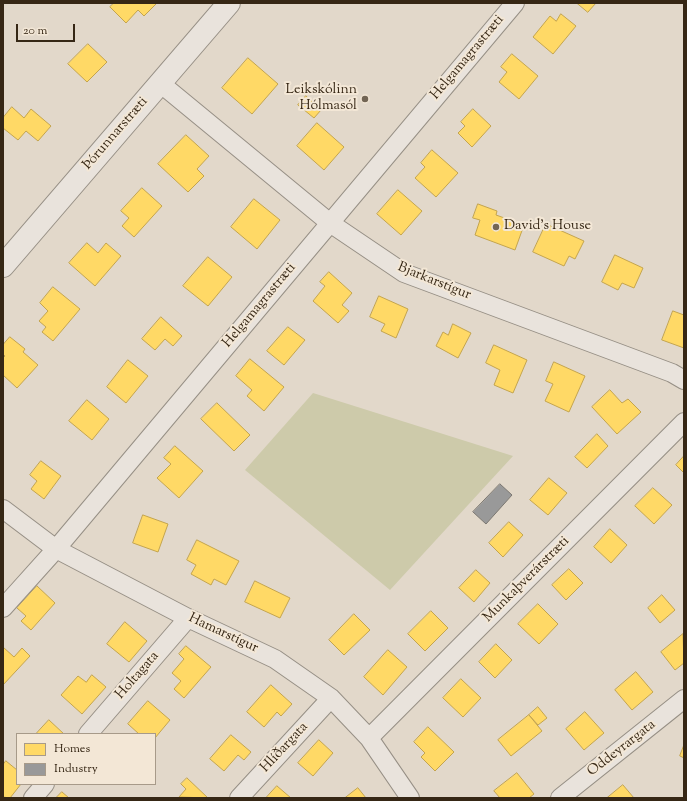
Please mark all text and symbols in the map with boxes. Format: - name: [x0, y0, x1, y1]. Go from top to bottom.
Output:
- street label: Helgamagrastræti: [428, 12, 508, 104]
- scale bar: [18, 16, 77, 42]
- text: 20 m: [23, 22, 47, 40]
- place label: Leikskólinn Hólmasól: [286, 83, 357, 116]
- street label: Þórunnarstræti: [80, 94, 152, 174]
- marker: Leikskólinn Hólmasól: [360, 94, 370, 104]
- place label: David's House: [504, 219, 591, 235]
- marker: David's House: [491, 222, 501, 232]
- street label: Helgamagrastræti: [220, 260, 300, 352]
- street label: Bjarkarstígur: [395, 260, 473, 304]
- street label: Munkaþverárstræti: [480, 533, 574, 627]
- street label: Hamarstígur: [185, 611, 261, 657]
- street label: Holtagata: [113, 649, 163, 703]
- street label: Oddeyrargata: [585, 717, 659, 781]
- street label: Hlíðargata: [258, 719, 312, 777]
- legend: [16, 733, 156, 785]
- text: Homes: [54, 740, 90, 758]
- text: Industry: [54, 760, 98, 778]

